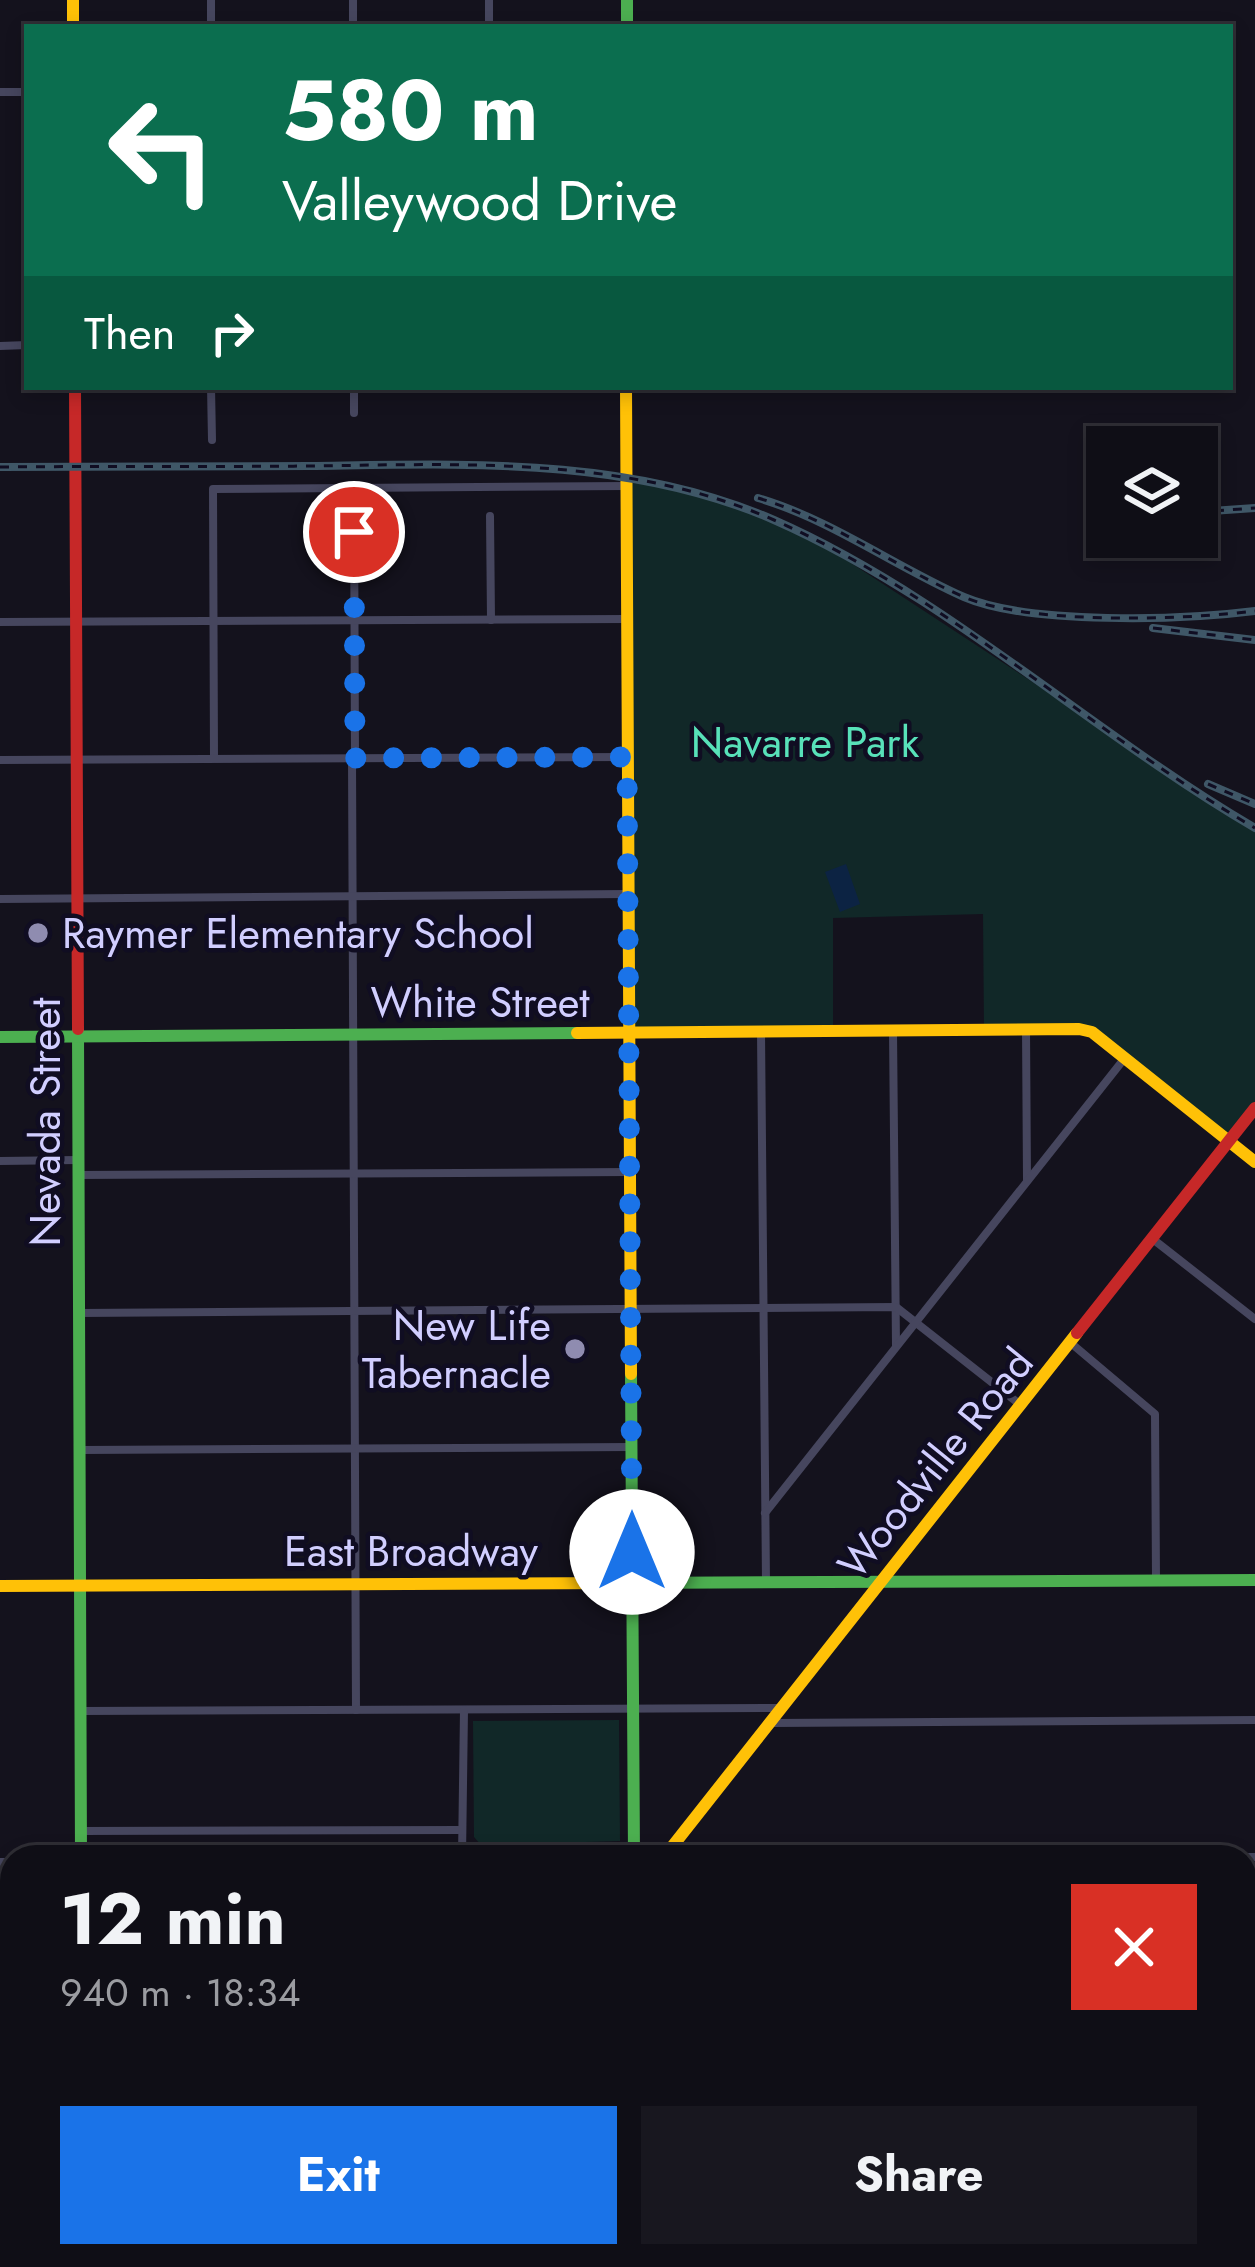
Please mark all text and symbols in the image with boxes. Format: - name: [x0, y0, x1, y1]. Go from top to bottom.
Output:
- text: 580 m: [282, 50, 539, 172]
- icon: left: [84, 72, 240, 228]
- text: Valleywood Drive: [282, 162, 677, 240]
- icon: right: [199, 300, 265, 366]
- text: Then: [84, 301, 175, 366]
- map controls: [1086, 426, 1218, 558]
- button: layers: [1086, 426, 1218, 558]
- pin: [303, 481, 405, 583]
- icon: arrive: [321, 499, 387, 565]
- park label: Navarre Park: [691, 712, 920, 773]
- place label: Raymer Elementary School: [62, 903, 534, 964]
- marker: Raymer Elementary School: [25, 920, 51, 946]
- street label: White Street: [370, 972, 590, 1033]
- street label: Nevada Street: [15, 997, 76, 1247]
- place label: New Life Tabernacle: [362, 1295, 551, 1404]
- street label: Woodville Road: [823, 1335, 1048, 1592]
- marker: New Life Tabernacle: [562, 1336, 588, 1362]
- position arrow: [569, 1489, 695, 1615]
- street label: East Broadway: [284, 1521, 539, 1582]
- text: 12 min: [60, 1867, 286, 1971]
- button: close: [1071, 1884, 1197, 2010]
- text: 940 m · 18:34: [60, 1964, 300, 2021]
- button: Exit: [60, 2106, 617, 2244]
- button: Share: [641, 2106, 1197, 2244]

